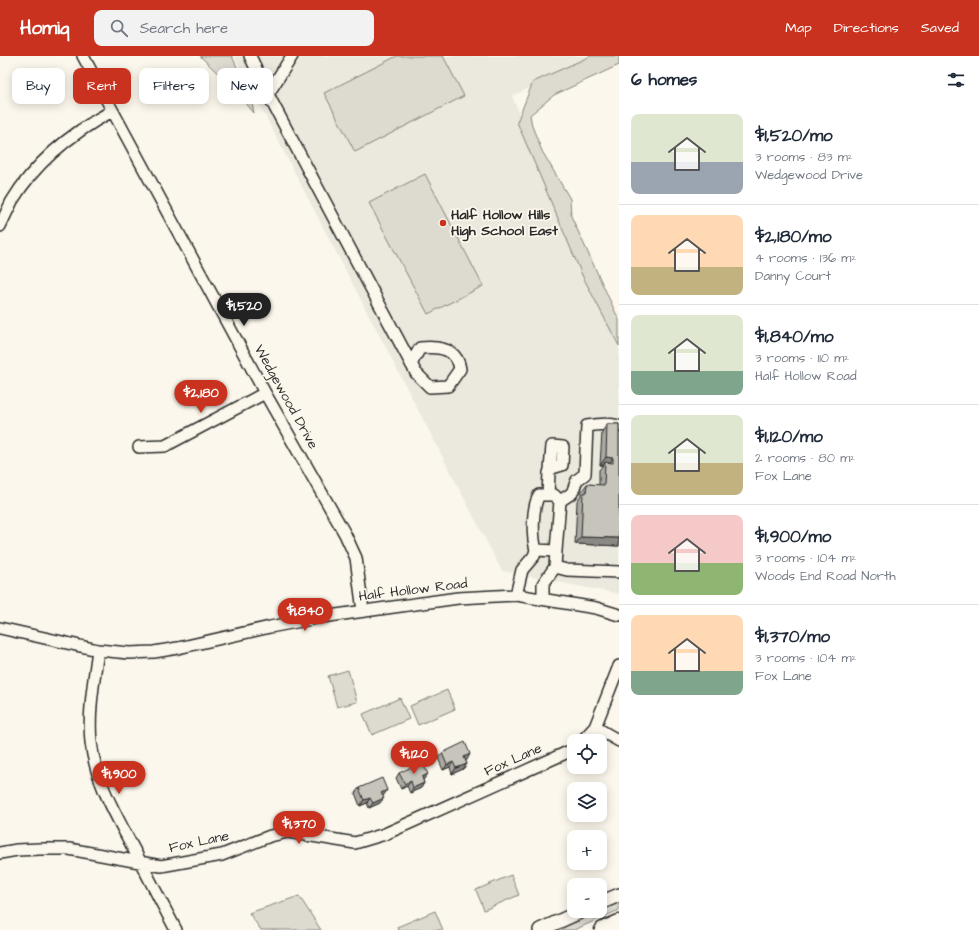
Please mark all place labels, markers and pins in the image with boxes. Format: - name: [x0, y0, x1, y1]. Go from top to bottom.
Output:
- place label: Half Hollow Hills High School East: [451, 205, 558, 242]
- marker: Half Hollow Hills High School East: [438, 218, 448, 228]
- pin: $1,520: [211, 293, 277, 327]
- pin: $2,180: [168, 380, 234, 414]
- pin: $1,840: [272, 598, 338, 632]
- pin: $1,120: [381, 741, 447, 775]
- pin: $1,900: [86, 761, 152, 795]
- pin: $1,370: [266, 811, 332, 845]

